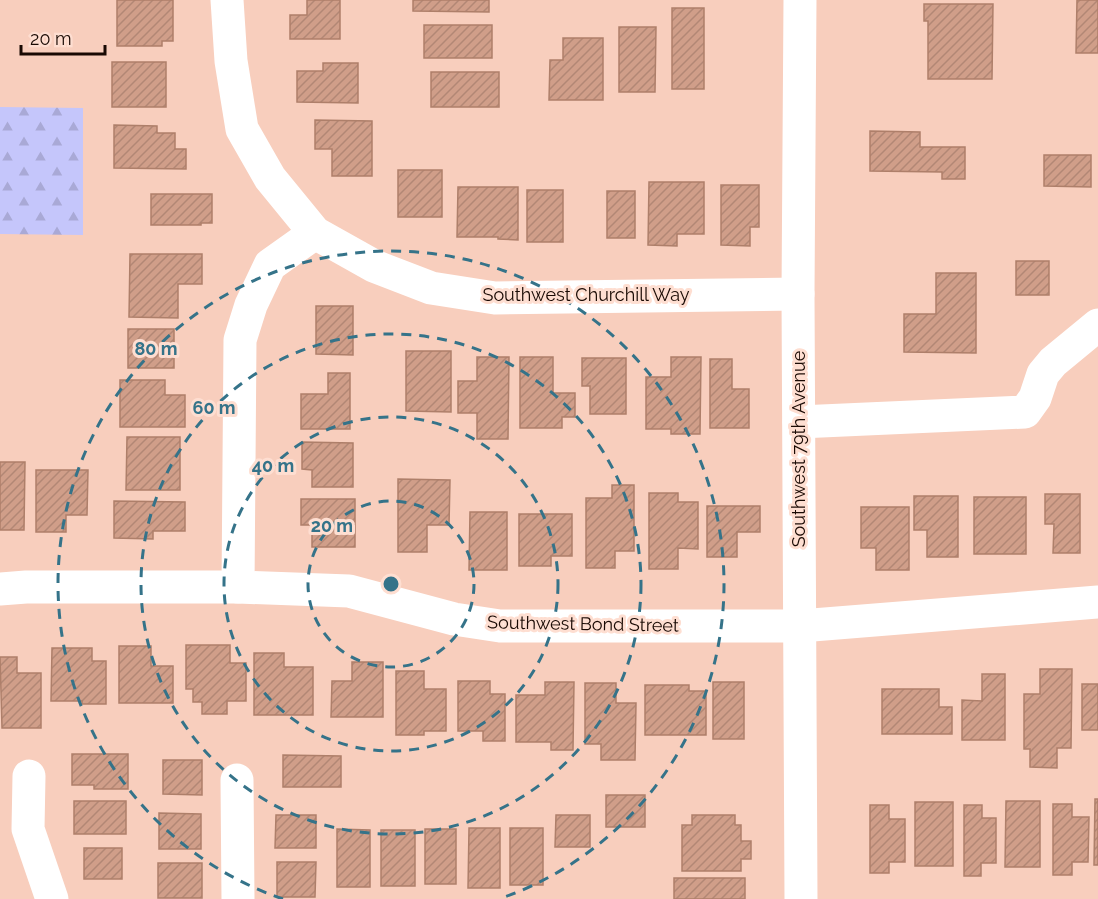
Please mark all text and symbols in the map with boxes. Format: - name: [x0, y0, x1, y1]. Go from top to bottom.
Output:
- scale bar: [21, 18, 105, 56]
- text: 20 m: [30, 28, 72, 49]
- street label: Southwest Churchill Way: [482, 284, 690, 305]
- text: 80 m: [134, 338, 178, 359]
- street label: Southwest 79th Avenue: [788, 350, 809, 547]
- text: 60 m: [192, 397, 236, 418]
- text: 40 m: [252, 455, 294, 476]
- text: 20 m: [311, 515, 353, 536]
- centre of rings: [381, 574, 401, 594]
- street label: Southwest Bond Street: [487, 611, 679, 636]

